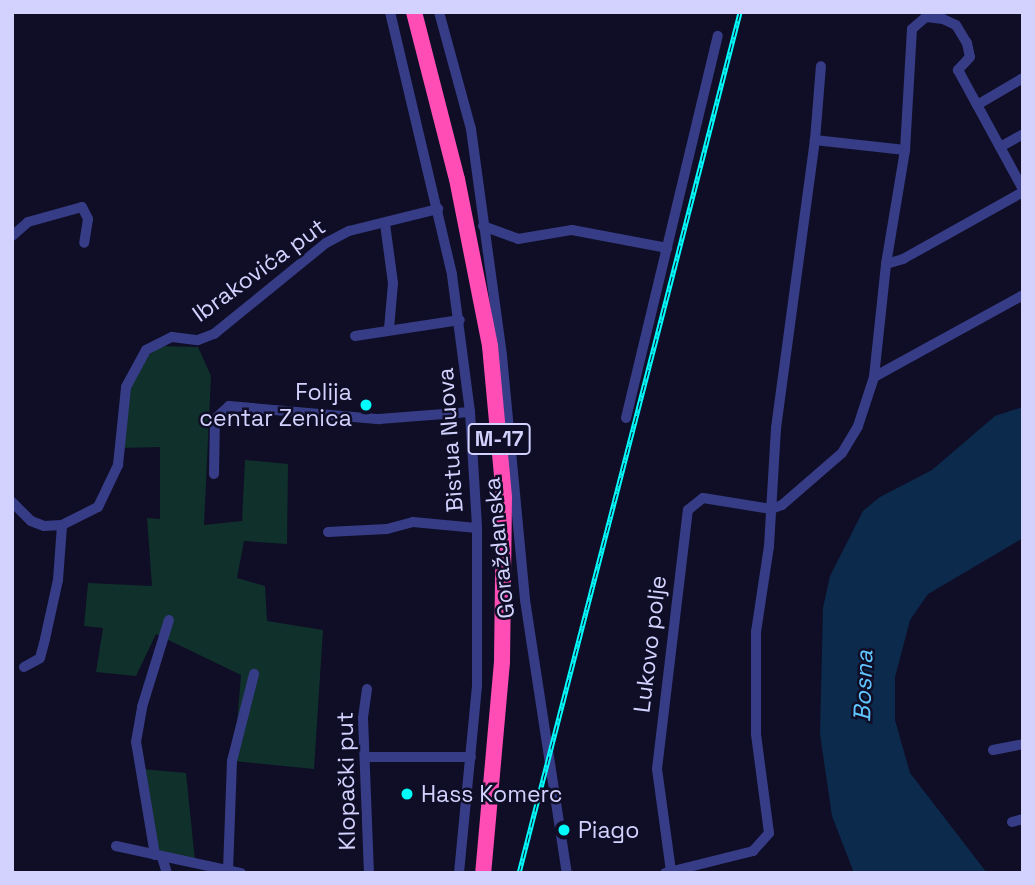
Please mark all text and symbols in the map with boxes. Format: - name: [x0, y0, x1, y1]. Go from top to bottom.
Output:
- street label: Ibrakovića put: [187, 212, 331, 328]
- street label: Bistua Nuova: [431, 367, 469, 513]
- place label: Folija centar Zenica: [199, 378, 352, 432]
- marker: Folija centar Zenica: [358, 397, 374, 413]
- road number: M-17: [468, 422, 530, 457]
- street label: Goraždanska: [478, 476, 520, 620]
- street label: Lukovo polje: [628, 574, 672, 714]
- water label: Bosna: [847, 650, 879, 722]
- street label: Klopački put: [331, 711, 361, 851]
- place label: Hass Komerc: [421, 780, 563, 808]
- marker: Hass Komerc: [399, 786, 415, 802]
- place label: Piago: [578, 816, 639, 844]
- marker: Piago: [556, 822, 572, 838]

